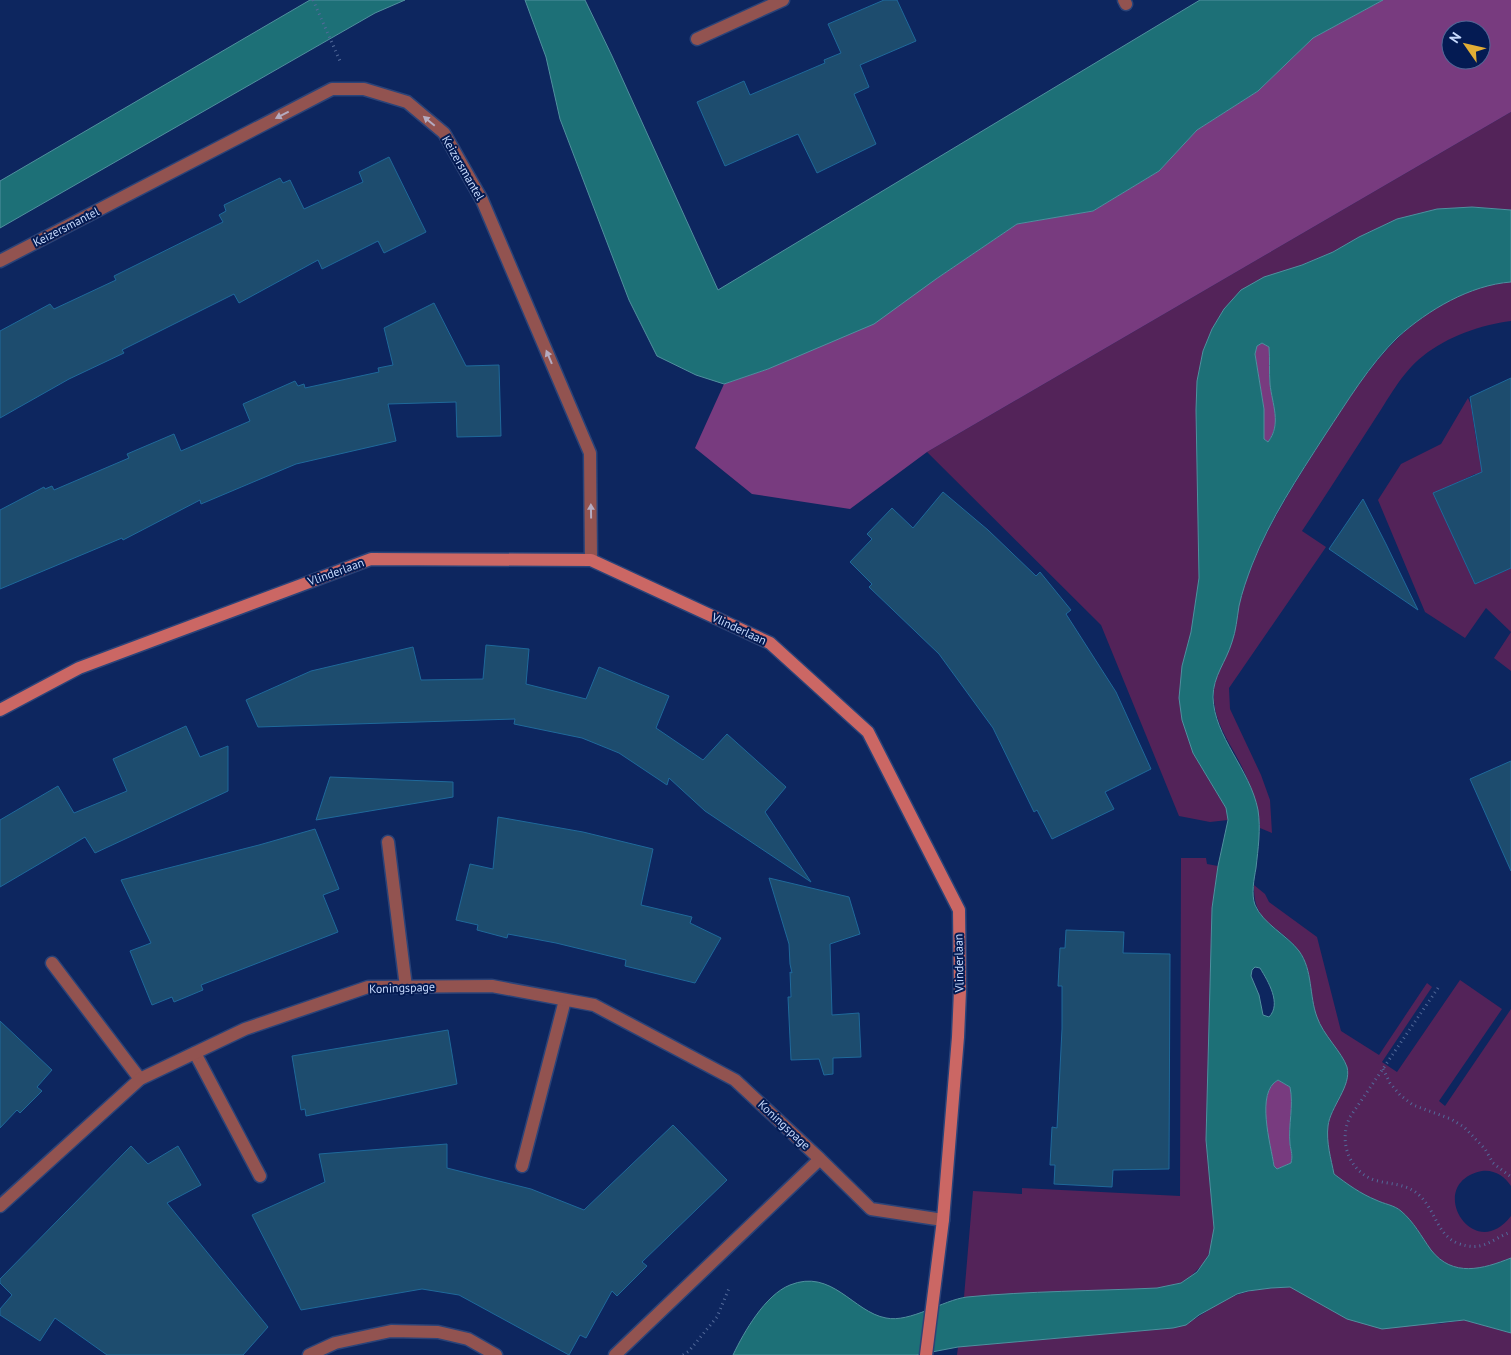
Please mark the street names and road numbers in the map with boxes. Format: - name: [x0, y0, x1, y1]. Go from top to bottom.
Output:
- street label: Keizersmantel: [439, 133, 488, 203]
- street label: Keizersmantel: [30, 203, 102, 250]
- street label: Vlinderlaan: [305, 554, 366, 589]
- street label: Vlinderlaan: [709, 609, 769, 648]
- street label: Vlinderlaan: [950, 934, 967, 993]
- street label: Koningspage: [369, 979, 435, 996]
- street label: Koningspage: [755, 1097, 814, 1153]

